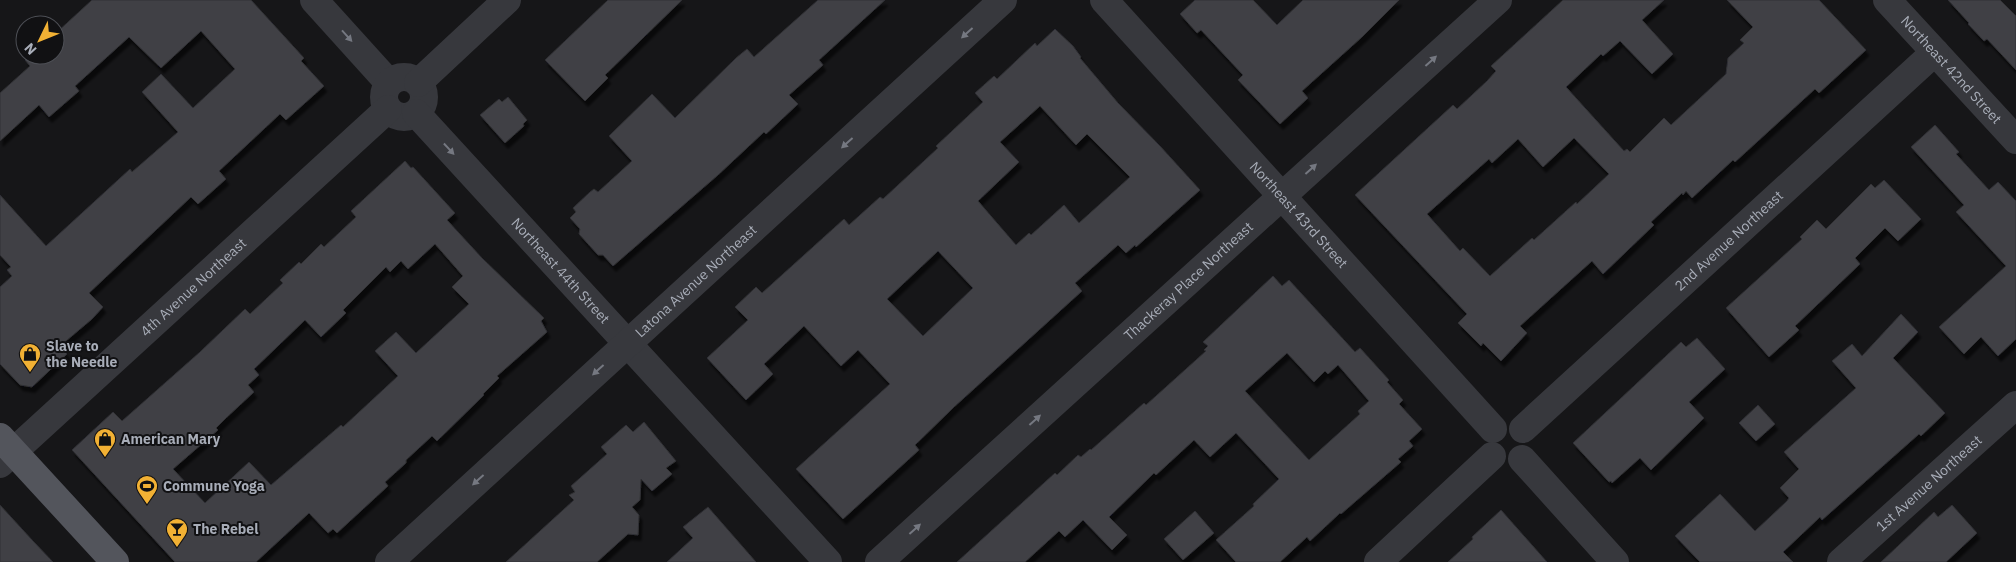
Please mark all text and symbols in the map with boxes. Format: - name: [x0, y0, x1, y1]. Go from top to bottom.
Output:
- street label: Northeast 42nd Street: [1897, 12, 2006, 128]
- north arrow: [15, 15, 65, 65]
- one-way arrow: [962, 27, 974, 39]
- one-way arrow: [341, 30, 353, 42]
- text: N: [20, 39, 41, 59]
- one-way arrow: [1425, 55, 1438, 66]
- one-way arrow: [842, 137, 854, 149]
- one-way arrow: [443, 142, 455, 154]
- street label: Northeast 43rd Street: [1246, 158, 1352, 272]
- one-way arrow: [1304, 164, 1317, 175]
- street label: 2nd Avenue Northeast: [1671, 187, 1787, 295]
- street label: Northeast 44th Street: [508, 214, 614, 327]
- street label: Thackeray Place Northeast: [1120, 218, 1257, 344]
- street label: Latona Avenue Northeast: [631, 221, 761, 341]
- street label: 4th Avenue Northeast: [137, 234, 250, 340]
- place label: Slave to the Needle: [46, 337, 118, 371]
- shop icon: Slave to the Needle: [18, 342, 42, 373]
- one-way arrow: [593, 364, 605, 376]
- one-way arrow: [1028, 414, 1040, 426]
- shop icon: American Mary: [93, 427, 117, 458]
- place label: American Mary: [121, 430, 221, 448]
- street label: 1st Avenue Northeast: [1872, 431, 1986, 535]
- sports icon: Commune Yoga: [135, 474, 159, 505]
- one-way arrow: [473, 474, 485, 486]
- place label: Commune Yoga: [163, 477, 265, 495]
- bar icon: The Rebel: [165, 517, 189, 548]
- place label: The Rebel: [193, 520, 258, 538]
- one-way arrow: [908, 523, 920, 535]

